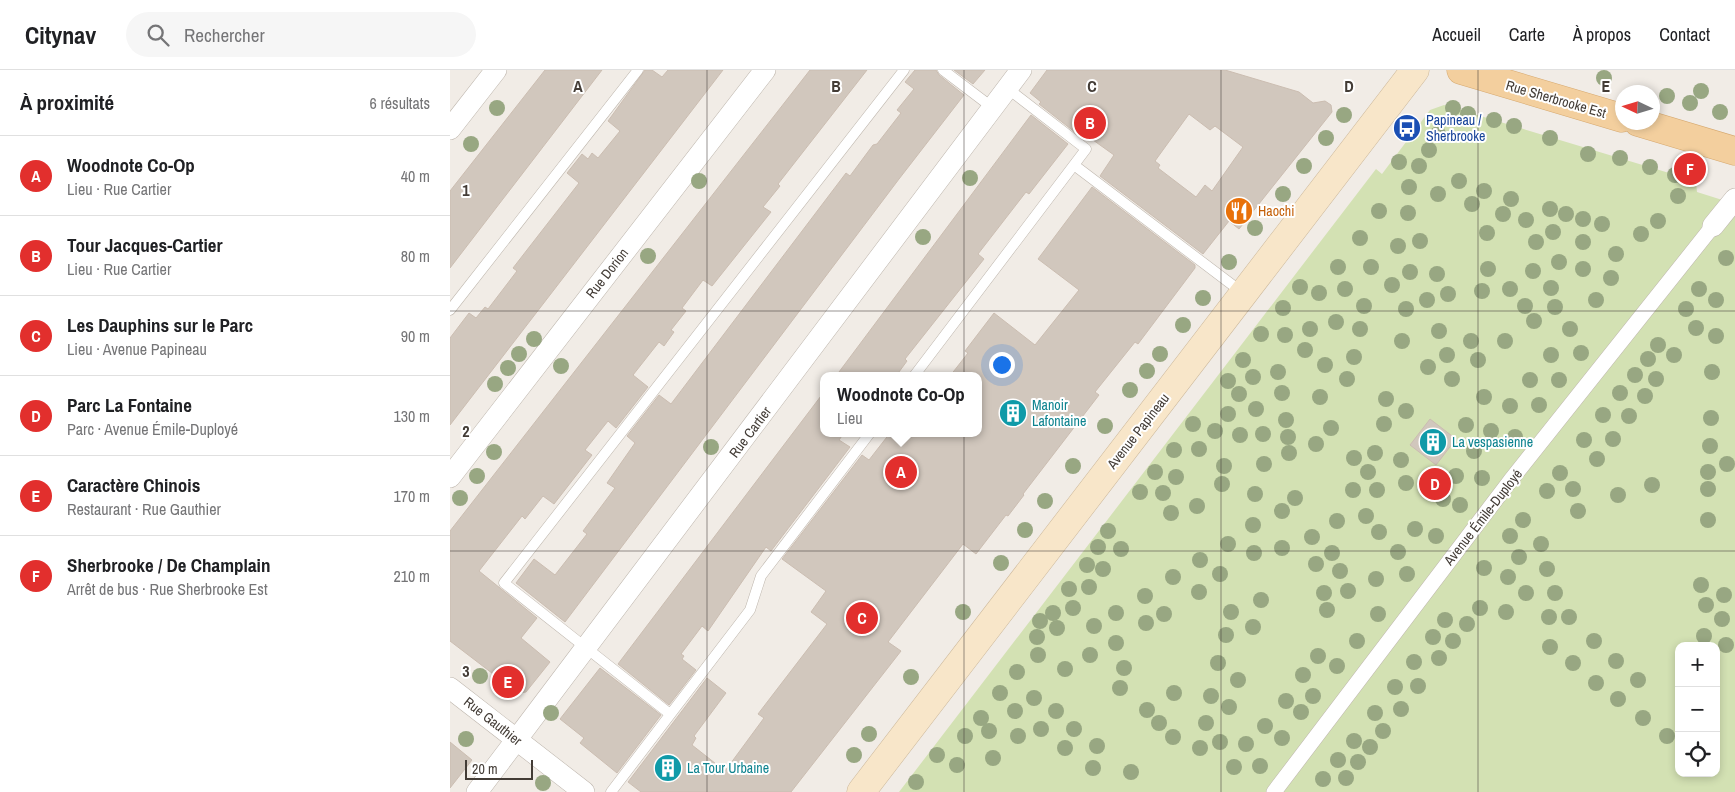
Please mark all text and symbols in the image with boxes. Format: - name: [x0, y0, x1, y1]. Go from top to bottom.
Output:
- search box: [126, 12, 476, 57]
- text: Citynav: [25, 19, 96, 51]
- icon: search: [144, 21, 172, 49]
- text: Rechercher: [184, 22, 265, 48]
- text: Accueil: [1432, 22, 1481, 47]
- text: Carte: [1509, 22, 1545, 47]
- text: À propos: [1573, 22, 1631, 47]
- text: Contact: [1659, 22, 1710, 47]
- text: A: [573, 75, 583, 97]
- text: B: [831, 75, 841, 97]
- text: C: [1087, 75, 1097, 97]
- text: D: [1344, 75, 1354, 97]
- street label: Rue Sherbrooke Est: [1504, 77, 1608, 121]
- north arrow: [1615, 85, 1660, 130]
- text: À proximité: [20, 88, 114, 117]
- text: 6 résultats: [369, 92, 430, 114]
- pin: B: [1074, 104, 1106, 142]
- place label: Papineau / Sherbrooke: [1426, 111, 1485, 145]
- bus stop icon: Papineau / Sherbrooke: [1392, 113, 1422, 143]
- pin: F: [1674, 150, 1706, 188]
- text: Woodnote Co-Op: [67, 152, 195, 178]
- text: A: [31, 165, 41, 187]
- text: 40 m: [401, 165, 430, 187]
- text: Lieu · Rue Cartier: [67, 178, 171, 200]
- text: 1: [462, 179, 470, 201]
- restaurant icon: Haochi: [1224, 196, 1254, 226]
- place label: Haochi: [1258, 202, 1294, 220]
- text: Tour Jacques-Cartier: [67, 232, 223, 258]
- street label: Rue Dorion: [582, 244, 632, 302]
- text: B: [31, 245, 41, 267]
- text: 80 m: [401, 245, 430, 267]
- text: Lieu · Rue Cartier: [67, 258, 171, 280]
- text: Les Dauphins sur le Parc: [67, 312, 253, 338]
- text: C: [31, 325, 41, 347]
- text: 90 m: [401, 325, 430, 347]
- text: Lieu · Avenue Papineau: [67, 338, 207, 360]
- your location: [989, 352, 1015, 378]
- popup: [820, 372, 982, 437]
- text: Woodnote Co-Op: [837, 381, 965, 407]
- street label: Avenue Papineau: [1102, 390, 1173, 473]
- text: Parc La Fontaine: [67, 392, 192, 418]
- place label: Manoir Lafontaine: [1032, 396, 1086, 430]
- building icon: Manoir Lafontaine: [998, 398, 1028, 428]
- street label: Rue Cartier: [725, 403, 775, 461]
- text: D: [31, 405, 41, 427]
- text: 130 m: [394, 405, 430, 427]
- text: Lieu: [837, 407, 863, 429]
- text: Parc · Avenue Émile-Duployé: [67, 418, 238, 440]
- text: 2: [462, 420, 470, 442]
- building icon: La vespasienne: [1418, 427, 1448, 457]
- place label: La vespasienne: [1452, 433, 1533, 451]
- pin: A: [885, 453, 917, 491]
- pin: D: [1419, 465, 1451, 503]
- street label: Avenue Émile-Duployé: [1439, 465, 1526, 570]
- text: Caractère Chinois: [67, 472, 200, 498]
- text: E: [32, 485, 40, 507]
- text: 170 m: [394, 485, 430, 507]
- text: Restaurant · Rue Gauthier: [67, 498, 221, 520]
- text: Sherbrooke / De Champlain: [67, 552, 270, 578]
- text: F: [32, 565, 40, 587]
- text: 210 m: [394, 565, 430, 587]
- text: Arrêt de bus · Rue Sherbrooke Est: [67, 578, 268, 600]
- pin: C: [846, 599, 878, 637]
- map controls: [1675, 642, 1720, 777]
- button: +: [1675, 642, 1720, 687]
- text: 3: [462, 660, 470, 682]
- pin: E: [492, 663, 524, 701]
- button: −: [1675, 687, 1720, 732]
- street label: Rue Gauthier: [460, 693, 526, 749]
- button: locate: [1675, 732, 1720, 777]
- building icon: La Tour Urbaine: [653, 753, 683, 783]
- scale bar: [465, 757, 532, 780]
- place label: La Tour Urbaine: [687, 759, 769, 777]
- text: 20 m: [472, 760, 498, 778]

